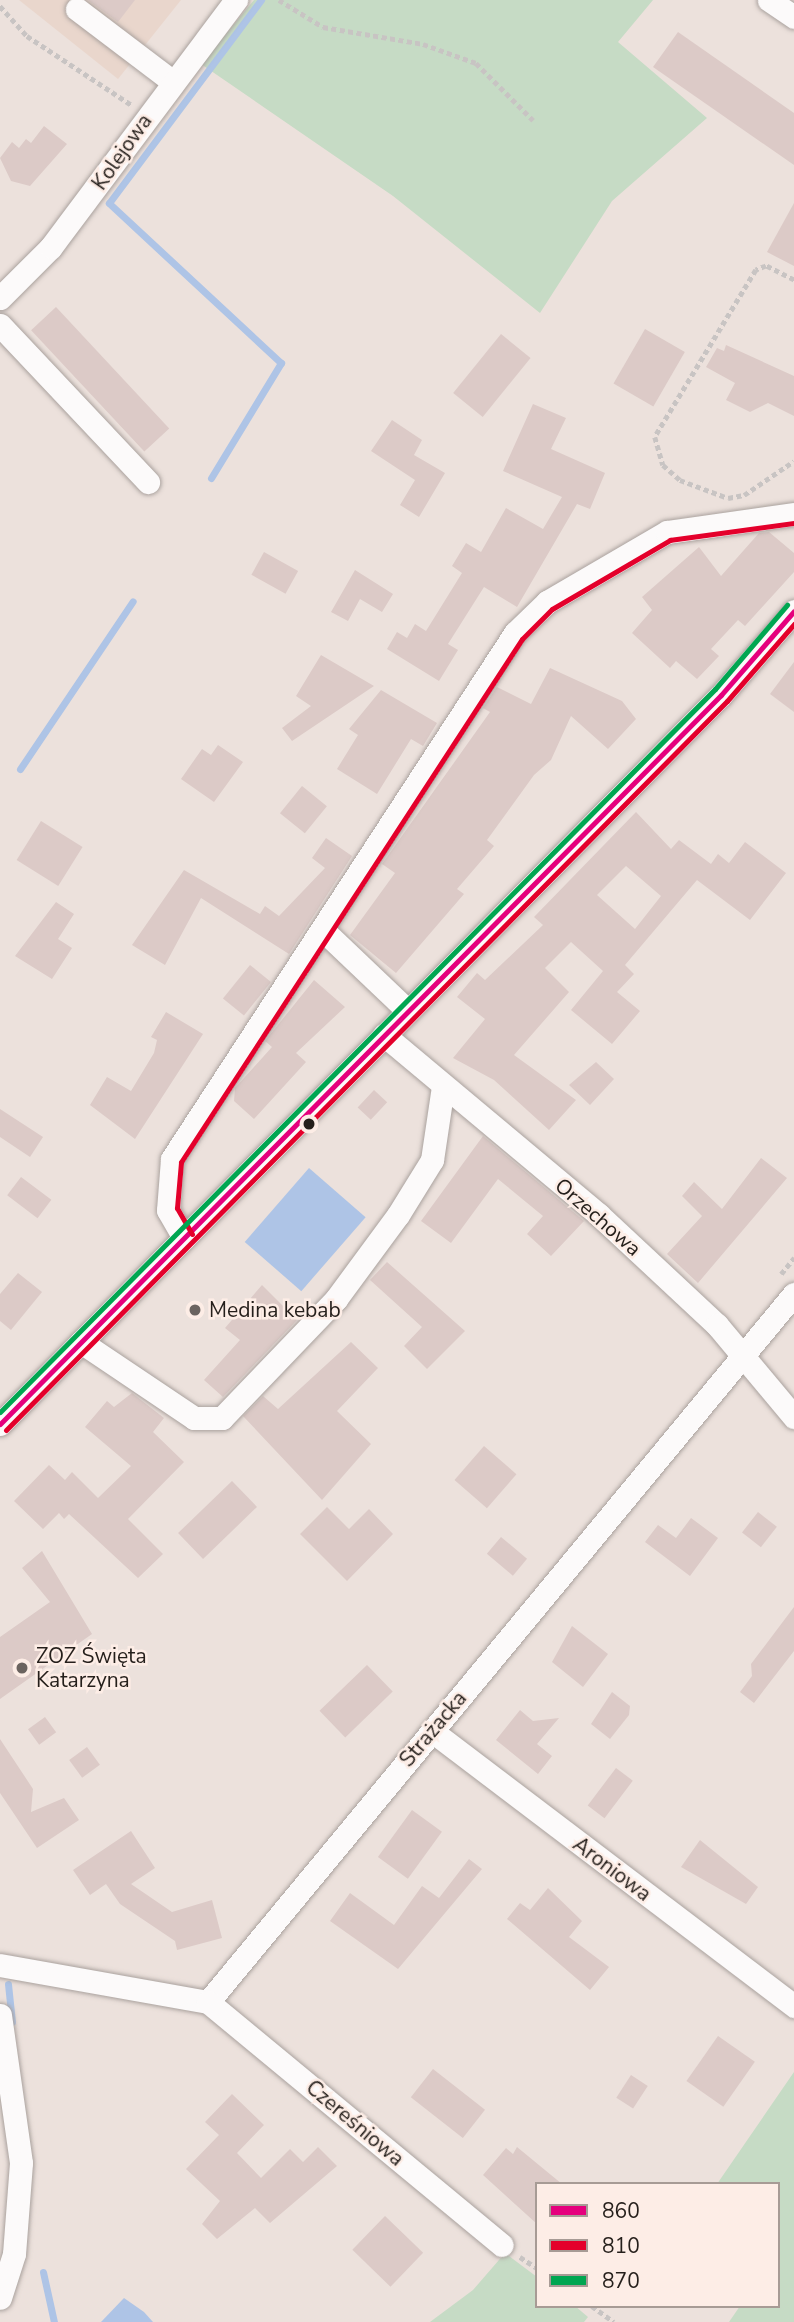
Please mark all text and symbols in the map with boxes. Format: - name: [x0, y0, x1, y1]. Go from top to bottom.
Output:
- street label: Kolejowa: [87, 109, 157, 195]
- unlabelled marker: [302, 1117, 316, 1131]
- street label: Orzechowa: [550, 1173, 646, 1261]
- place label: Medina kebab: [209, 1297, 341, 1323]
- marker: Medina kebab: [187, 1302, 203, 1318]
- place label: ZOZ Święta Katarzyna: [36, 1643, 147, 1693]
- marker: ZOZ Święta Katarzyna: [14, 1660, 30, 1676]
- street label: Strażacka: [394, 1686, 472, 1772]
- street label: Aroniowa: [568, 1831, 656, 1907]
- street label: Czereśniowa: [301, 2075, 409, 2171]
- legend: [535, 2182, 780, 2308]
- text: 860: [602, 2197, 640, 2225]
- text: 810: [602, 2232, 640, 2260]
- text: 870: [602, 2267, 640, 2295]

